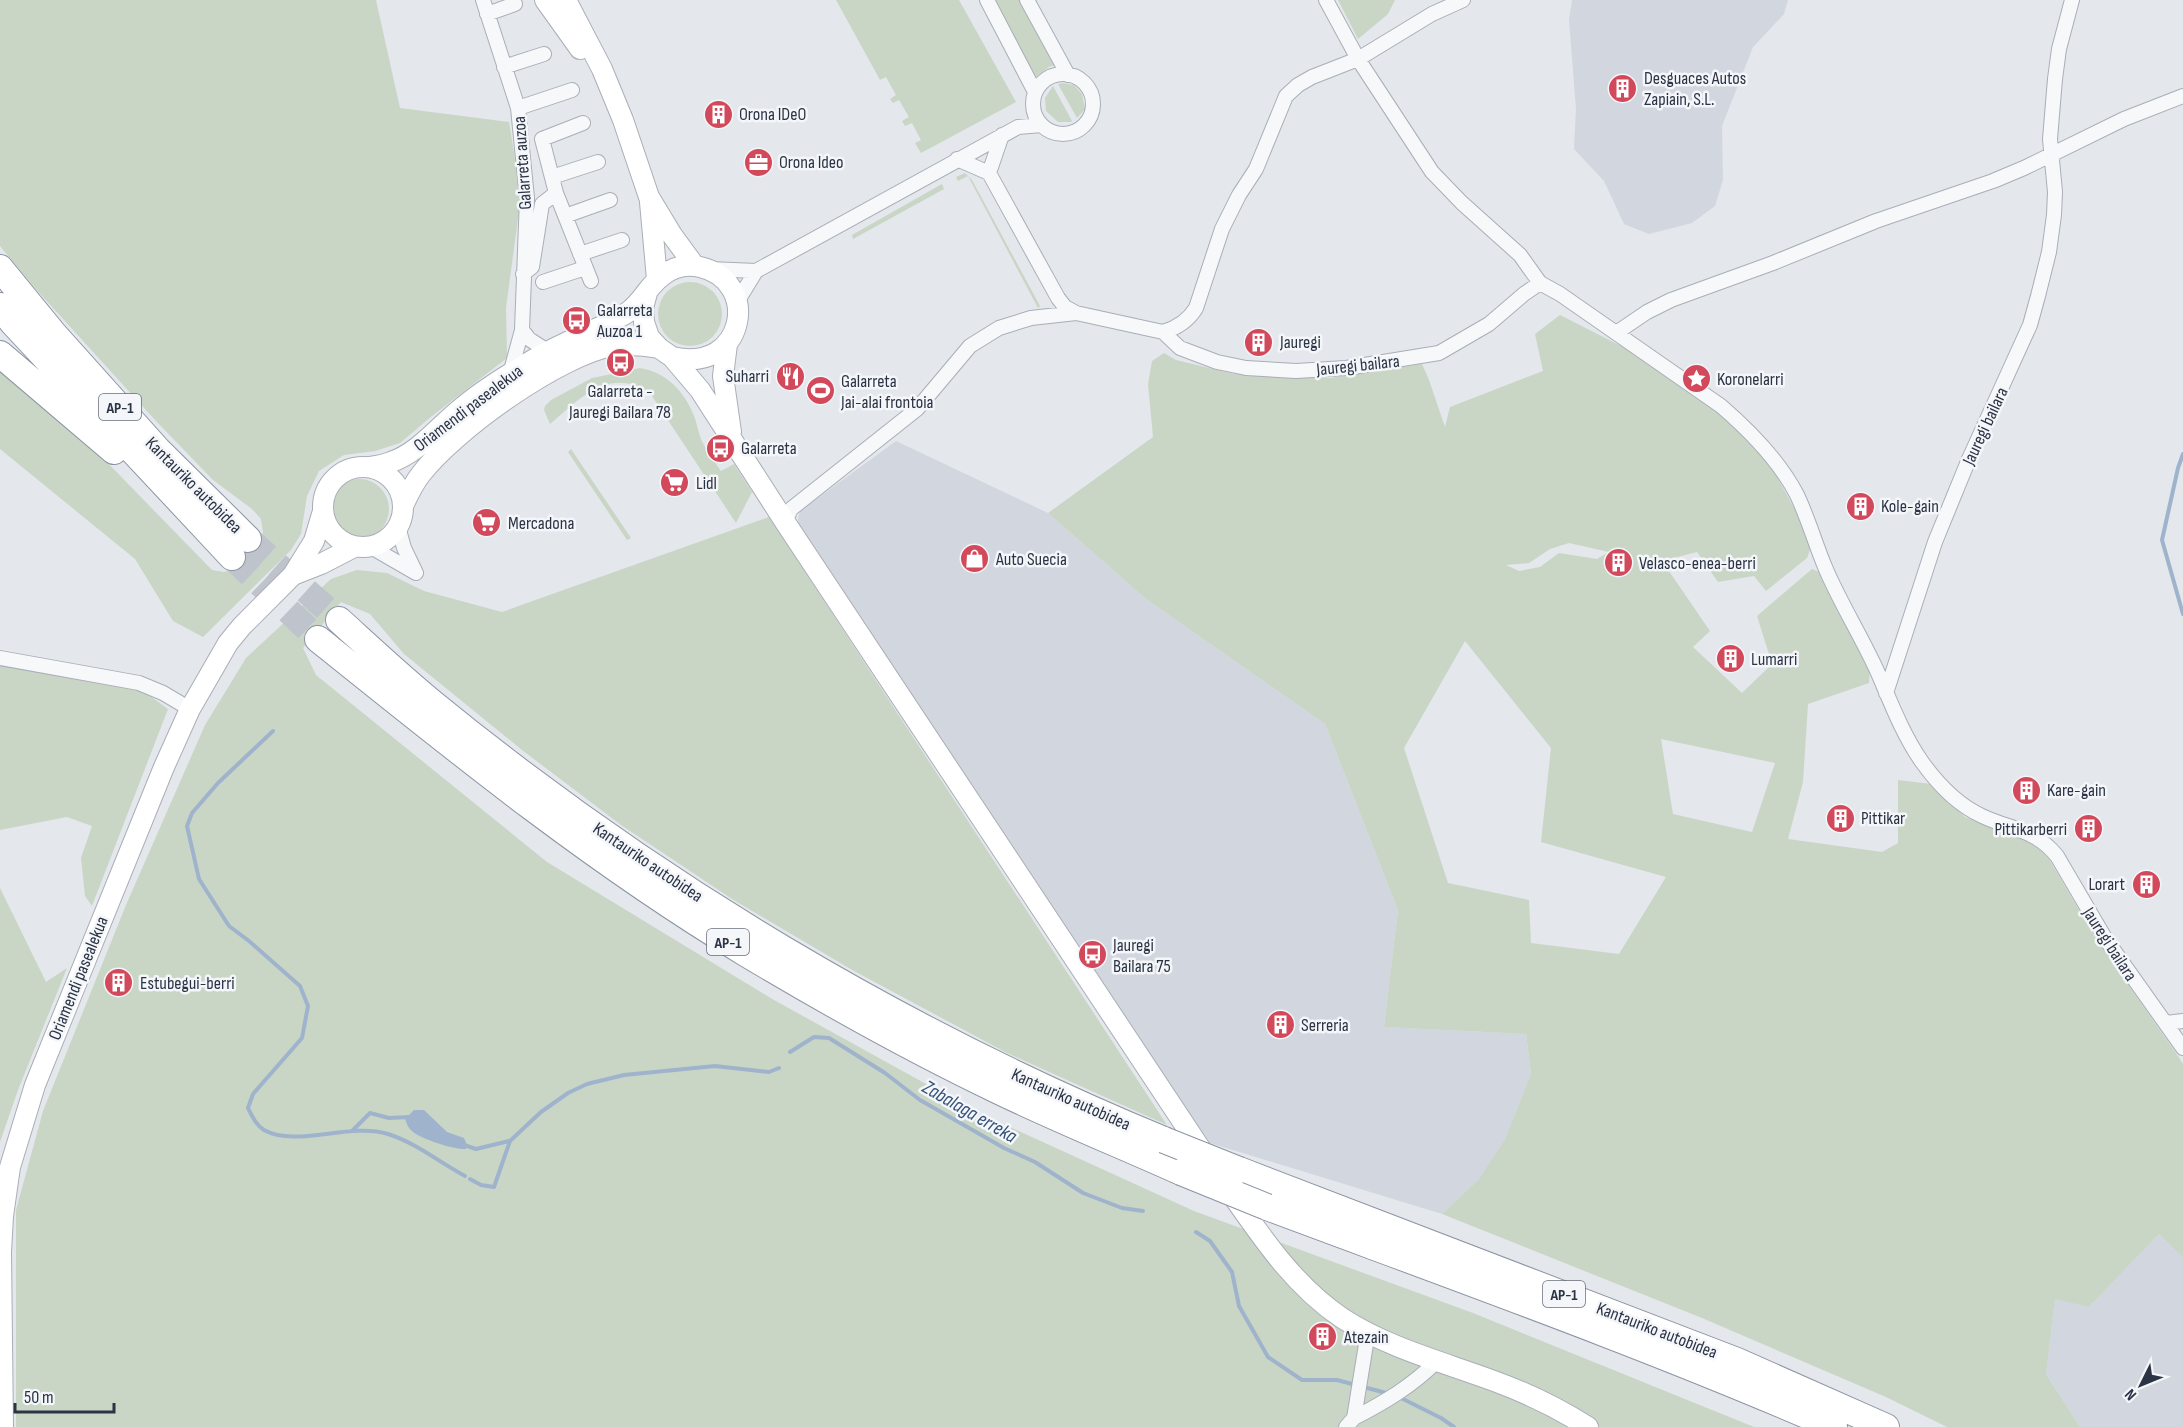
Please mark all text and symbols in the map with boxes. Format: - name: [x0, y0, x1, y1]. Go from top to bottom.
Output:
- place label: Desguaces Autos Zapiain, S.L.: [1644, 68, 1746, 110]
- building icon: Desguaces Autos Zapiain, S.L.: [1607, 72, 1639, 104]
- building icon: Orona IDeO: [702, 98, 734, 130]
- place label: Orona IDeO: [739, 104, 806, 125]
- street label: Galarreta auzoa: [509, 116, 536, 210]
- office icon: Orona Ideo: [742, 146, 774, 178]
- place label: Orona Ideo: [779, 152, 844, 173]
- place label: Galarreta Auzoa 1: [596, 300, 653, 342]
- bus stop icon: Galarreta Auzoa 1: [560, 304, 592, 336]
- building icon: Jauregi: [1243, 326, 1275, 358]
- place label: Jauregi: [1279, 332, 1321, 353]
- bus stop icon: Galarreta - Jauregi Bailara 78: [604, 346, 636, 378]
- street label: Jauregi bailara: [1314, 351, 1401, 380]
- street label: Oriamendi pasealekua: [409, 360, 527, 456]
- restaurant icon: Suharri: [774, 360, 806, 392]
- place icon: Koronelarri: [1680, 363, 1712, 395]
- place label: Suharri: [725, 366, 769, 387]
- place label: Koronelarri: [1717, 369, 1784, 390]
- place label: Galarreta Jai-alai frontoia: [840, 371, 934, 413]
- sports icon: Galarreta Jai-alai frontoia: [804, 375, 836, 407]
- place label: Galarreta - Jauregi Bailara 78: [568, 381, 671, 423]
- street label: Jauregi bailara: [1958, 384, 2013, 469]
- road number: AP-1: [99, 394, 141, 420]
- bus stop icon: Galarreta: [704, 432, 736, 464]
- street label: Kantauriko autobidea: [141, 433, 246, 538]
- place label: Galarreta: [741, 438, 797, 459]
- supermarket icon: Lidl: [659, 467, 691, 499]
- place label: Lidl: [696, 473, 717, 494]
- building icon: Kole-gain: [1844, 490, 1876, 522]
- place label: Kole-gain: [1881, 496, 1939, 517]
- supermarket icon: Mercadona: [471, 507, 503, 539]
- place label: Mercadona: [508, 513, 574, 534]
- shop icon: Auto Suecia: [959, 543, 991, 575]
- building icon: Velasco-enea-berri: [1602, 547, 1634, 579]
- place label: Auto Suecia: [995, 549, 1067, 570]
- place label: Velasco-enea-berri: [1639, 553, 1756, 574]
- building icon: Lumarri: [1714, 643, 1746, 675]
- place label: Lumarri: [1751, 649, 1797, 670]
- building icon: Kare-gain: [2010, 774, 2042, 806]
- place label: Kare-gain: [2047, 780, 2106, 801]
- building icon: Pittikar: [1824, 802, 1856, 834]
- place label: Pittikar: [1861, 808, 1905, 829]
- building icon: Pittikarberri: [2072, 813, 2104, 845]
- street label: Kantauriko autobidea: [589, 818, 707, 907]
- place label: Pittikarberri: [1994, 819, 2067, 840]
- building icon: Lorart: [2130, 868, 2162, 900]
- place label: Lorart: [2088, 874, 2125, 895]
- street label: Jauregi bailara: [2077, 903, 2141, 985]
- street label: Oriamendi pasealekua: [44, 913, 113, 1043]
- road number: AP-1: [707, 929, 749, 955]
- place label: Jauregi Bailara 75: [1112, 935, 1171, 977]
- bus stop icon: Jauregi Bailara 75: [1076, 939, 1108, 971]
- building icon: Estubegui-berri: [103, 967, 135, 999]
- place label: Estubegui-berri: [140, 973, 235, 994]
- building icon: Serreria: [1264, 1009, 1296, 1041]
- place label: Serreria: [1301, 1015, 1349, 1036]
- street label: Kantauriko autobidea: [1008, 1064, 1134, 1135]
- water label: Zabalaga erreka: [917, 1075, 1021, 1148]
- road number: AP-1: [1543, 1281, 1585, 1307]
- street label: Kantauriko autobidea: [1593, 1298, 1720, 1363]
- building icon: Atezain: [1307, 1321, 1339, 1353]
- place label: Atezain: [1343, 1327, 1389, 1348]
- north arrow: [2111, 1355, 2171, 1415]
- scale bar: [15, 1376, 114, 1414]
- text: N: [2121, 1385, 2141, 1404]
- text: 50 m: [24, 1387, 54, 1408]

